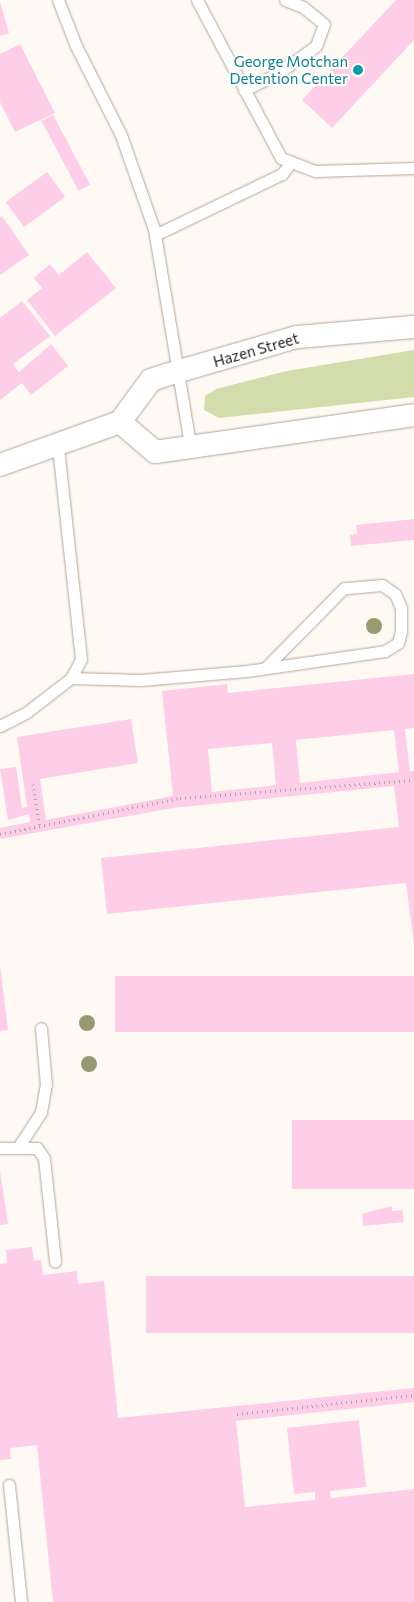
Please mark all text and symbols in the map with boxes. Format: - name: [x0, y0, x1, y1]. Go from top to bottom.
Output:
- place label: George Motchan Detention Center: [229, 52, 348, 87]
- marker: George Motchan Detention Center: [352, 64, 364, 76]
- street label: Hazen Street: [211, 329, 301, 371]

